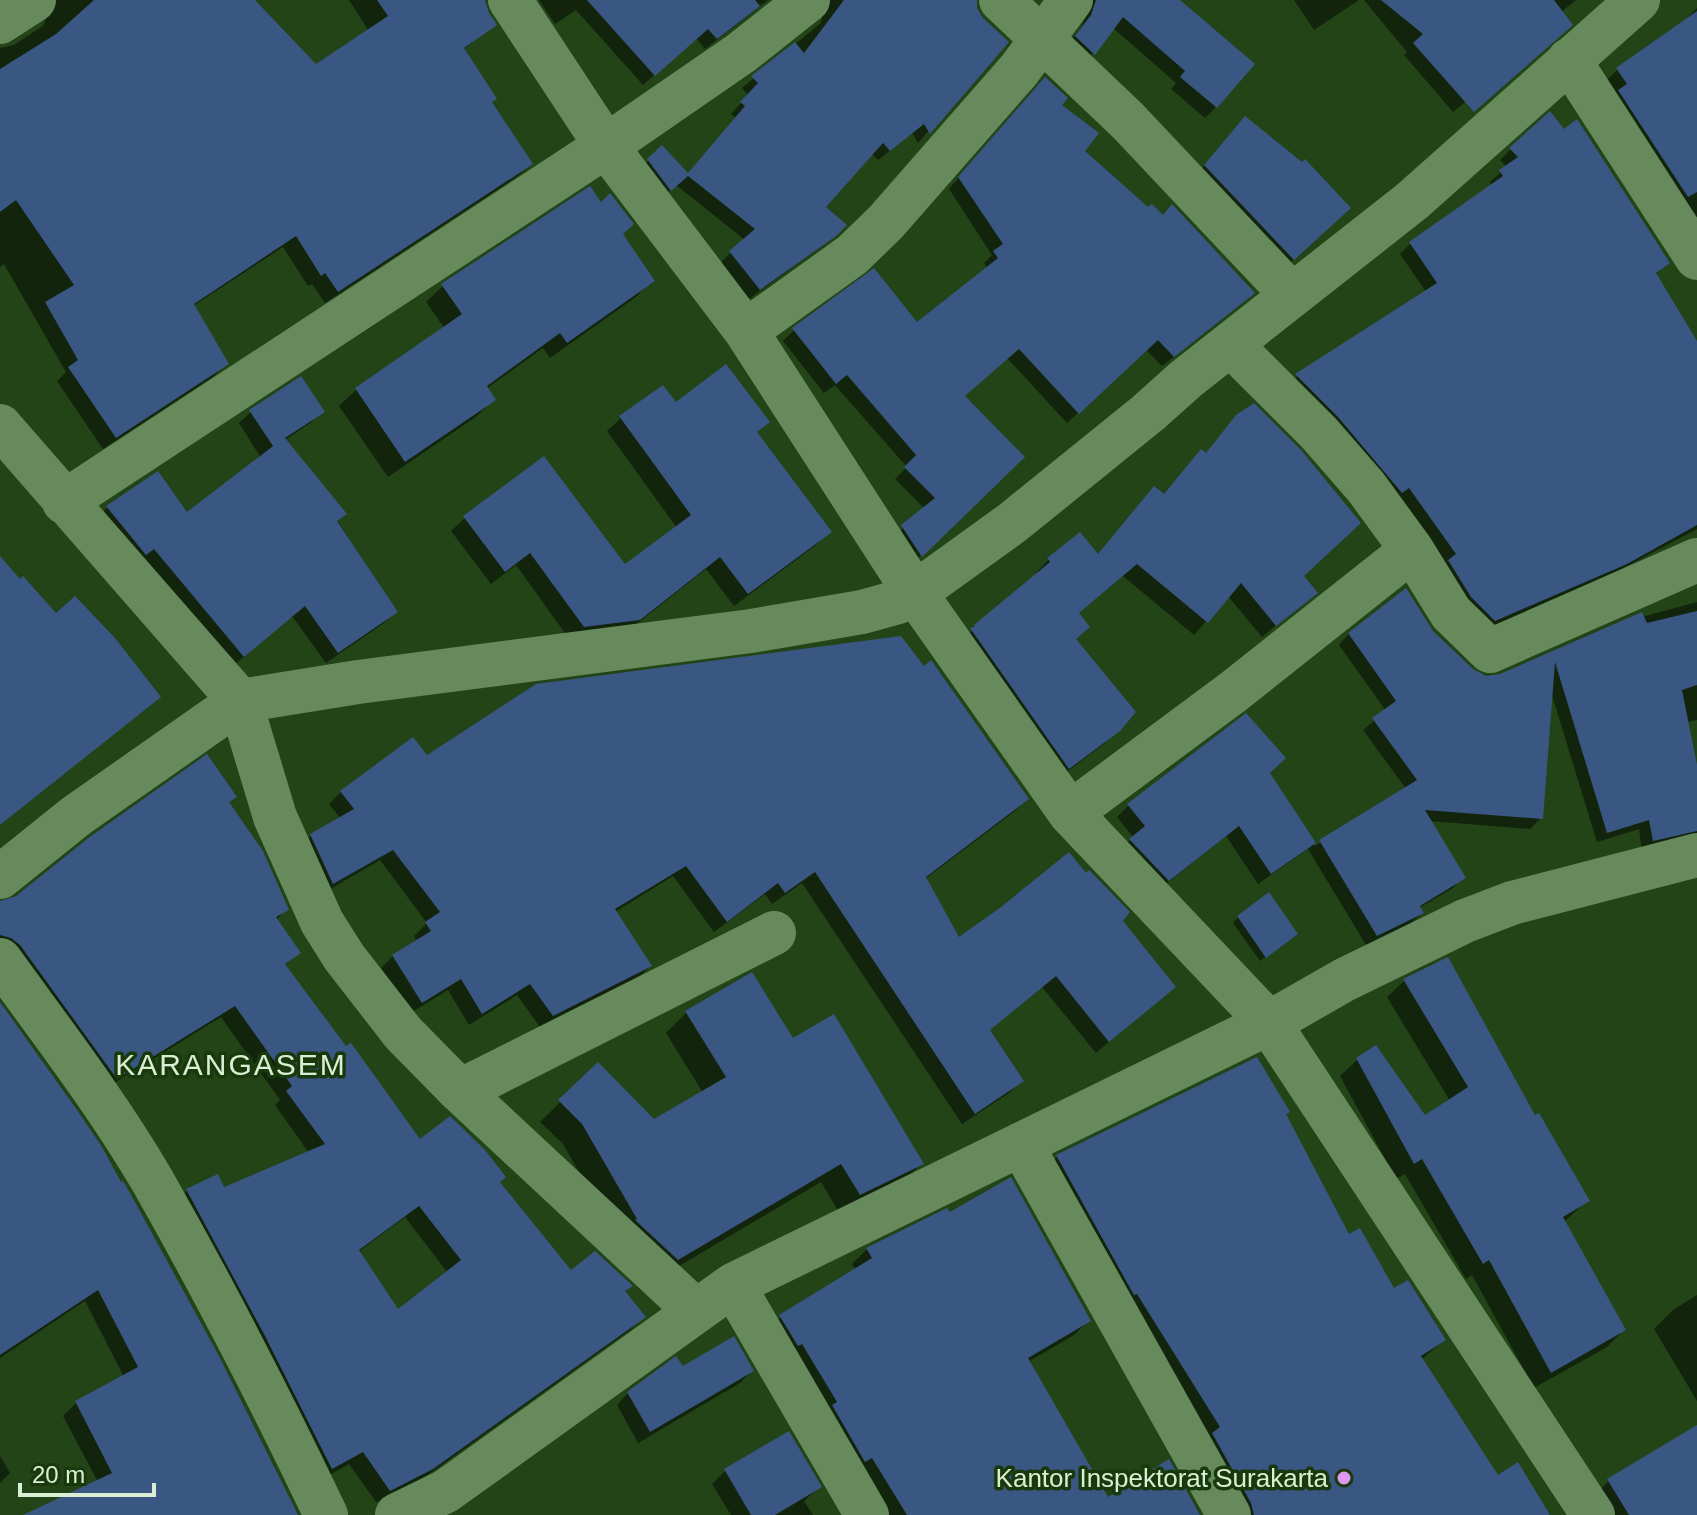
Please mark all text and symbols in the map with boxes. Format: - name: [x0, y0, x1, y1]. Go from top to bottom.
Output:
- district label: KARANGASEM: [115, 1048, 347, 1081]
- scale bar: [20, 1447, 154, 1497]
- text: 20 m: [32, 1461, 85, 1488]
- place label: Kantor Inspektorat Surakarta: [996, 1463, 1329, 1493]
- marker: Kantor Inspektorat Surakarta: [1335, 1469, 1353, 1487]

